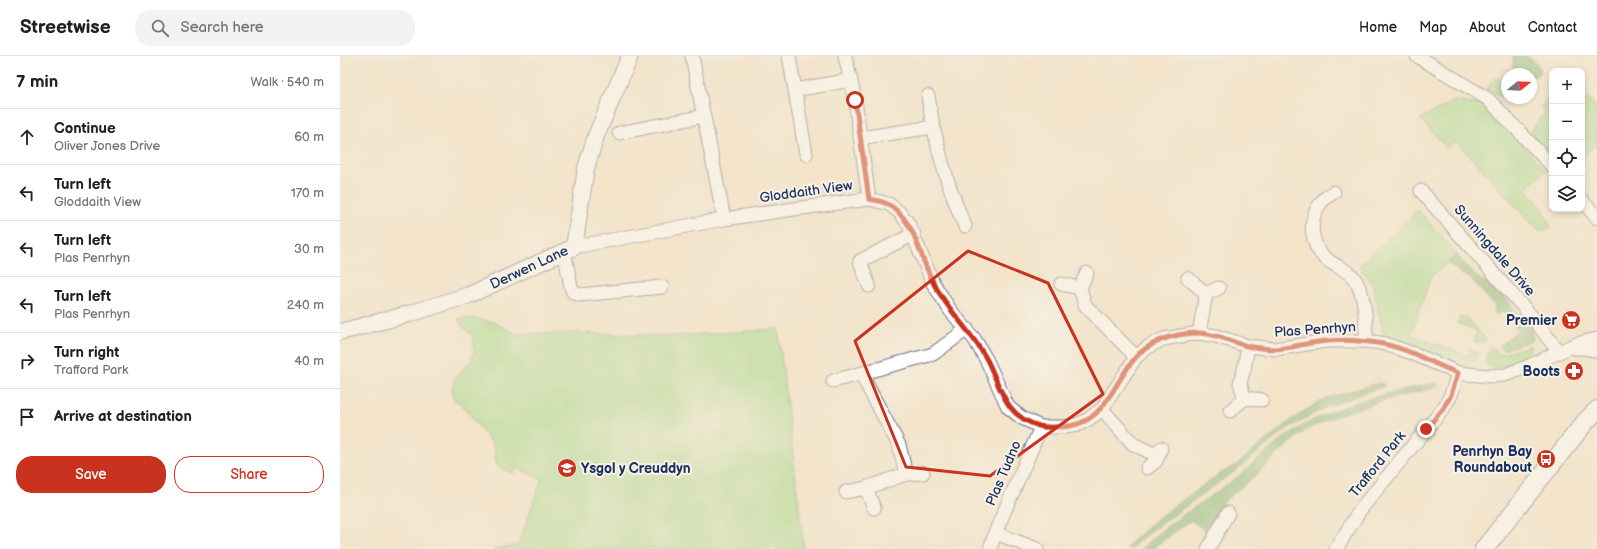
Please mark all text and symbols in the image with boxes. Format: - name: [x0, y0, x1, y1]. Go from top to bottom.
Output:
- search box: [135, 10, 415, 46]
- text: Streetwise: [20, 16, 111, 39]
- icon: search: [149, 17, 171, 39]
- text: Search here: [181, 18, 264, 37]
- text: Home: [1359, 19, 1397, 36]
- text: Map: [1419, 19, 1447, 36]
- text: About: [1469, 19, 1506, 36]
- text: Contact: [1528, 19, 1577, 36]
- north arrow: [1501, 68, 1537, 104]
- map controls: [1549, 68, 1585, 212]
- button: +: [1549, 68, 1585, 104]
- text: 7 min: [16, 72, 58, 92]
- text: Walk · 540 m: [250, 74, 324, 90]
- route start: [846, 91, 864, 109]
- button: −: [1549, 104, 1585, 140]
- text: Continue: [54, 119, 116, 138]
- icon: ahead: [16, 126, 38, 148]
- text: 60 m: [294, 129, 324, 145]
- text: Oliver Jones Drive: [54, 138, 160, 154]
- button: locate: [1549, 140, 1585, 176]
- text: Turn left: [54, 175, 111, 194]
- street label: Gloddaith View: [758, 176, 854, 206]
- button: layers: [1549, 176, 1585, 212]
- icon: left: [16, 182, 38, 204]
- text: 170 m: [291, 185, 324, 201]
- text: Gloddaith View: [54, 194, 141, 210]
- street label: Sunningdale Drive: [1450, 201, 1539, 299]
- text: Turn left: [54, 231, 111, 250]
- icon: left: [16, 238, 38, 260]
- text: 30 m: [294, 241, 324, 257]
- street label: Derwen Lane: [487, 242, 571, 293]
- text: Plas Penrhyn: [54, 250, 130, 266]
- text: Turn left: [54, 287, 111, 306]
- icon: left: [16, 294, 38, 316]
- text: 240 m: [287, 297, 324, 313]
- text: Plas Penrhyn: [54, 306, 130, 322]
- supermarket icon: Premier: [1560, 309, 1582, 331]
- place label: Premier: [1506, 312, 1557, 329]
- street label: Plas Penrhyn: [1274, 318, 1357, 341]
- text: Turn right: [54, 343, 119, 362]
- icon: right: [16, 350, 38, 372]
- text: 40 m: [294, 353, 324, 369]
- pharmacy icon: Boots: [1563, 360, 1585, 382]
- text: Trafford Park: [54, 362, 128, 378]
- place label: Boots: [1523, 363, 1560, 380]
- icon: arrive: [16, 406, 38, 428]
- text: Arrive at destination: [54, 407, 192, 426]
- route end: [1417, 420, 1435, 438]
- street label: Trafford Park: [1346, 428, 1409, 501]
- street label: Plas Tudno: [982, 438, 1025, 508]
- place label: Penrhyn Bay Roundabout: [1452, 443, 1533, 476]
- bus stop icon: Penrhyn Bay Roundabout: [1535, 448, 1557, 470]
- button: Save: [16, 456, 166, 493]
- button: Share: [174, 456, 324, 493]
- school or university icon: Ysgol y Creuddyn: [556, 457, 578, 479]
- place label: Ysgol y Creuddyn: [581, 460, 691, 477]

